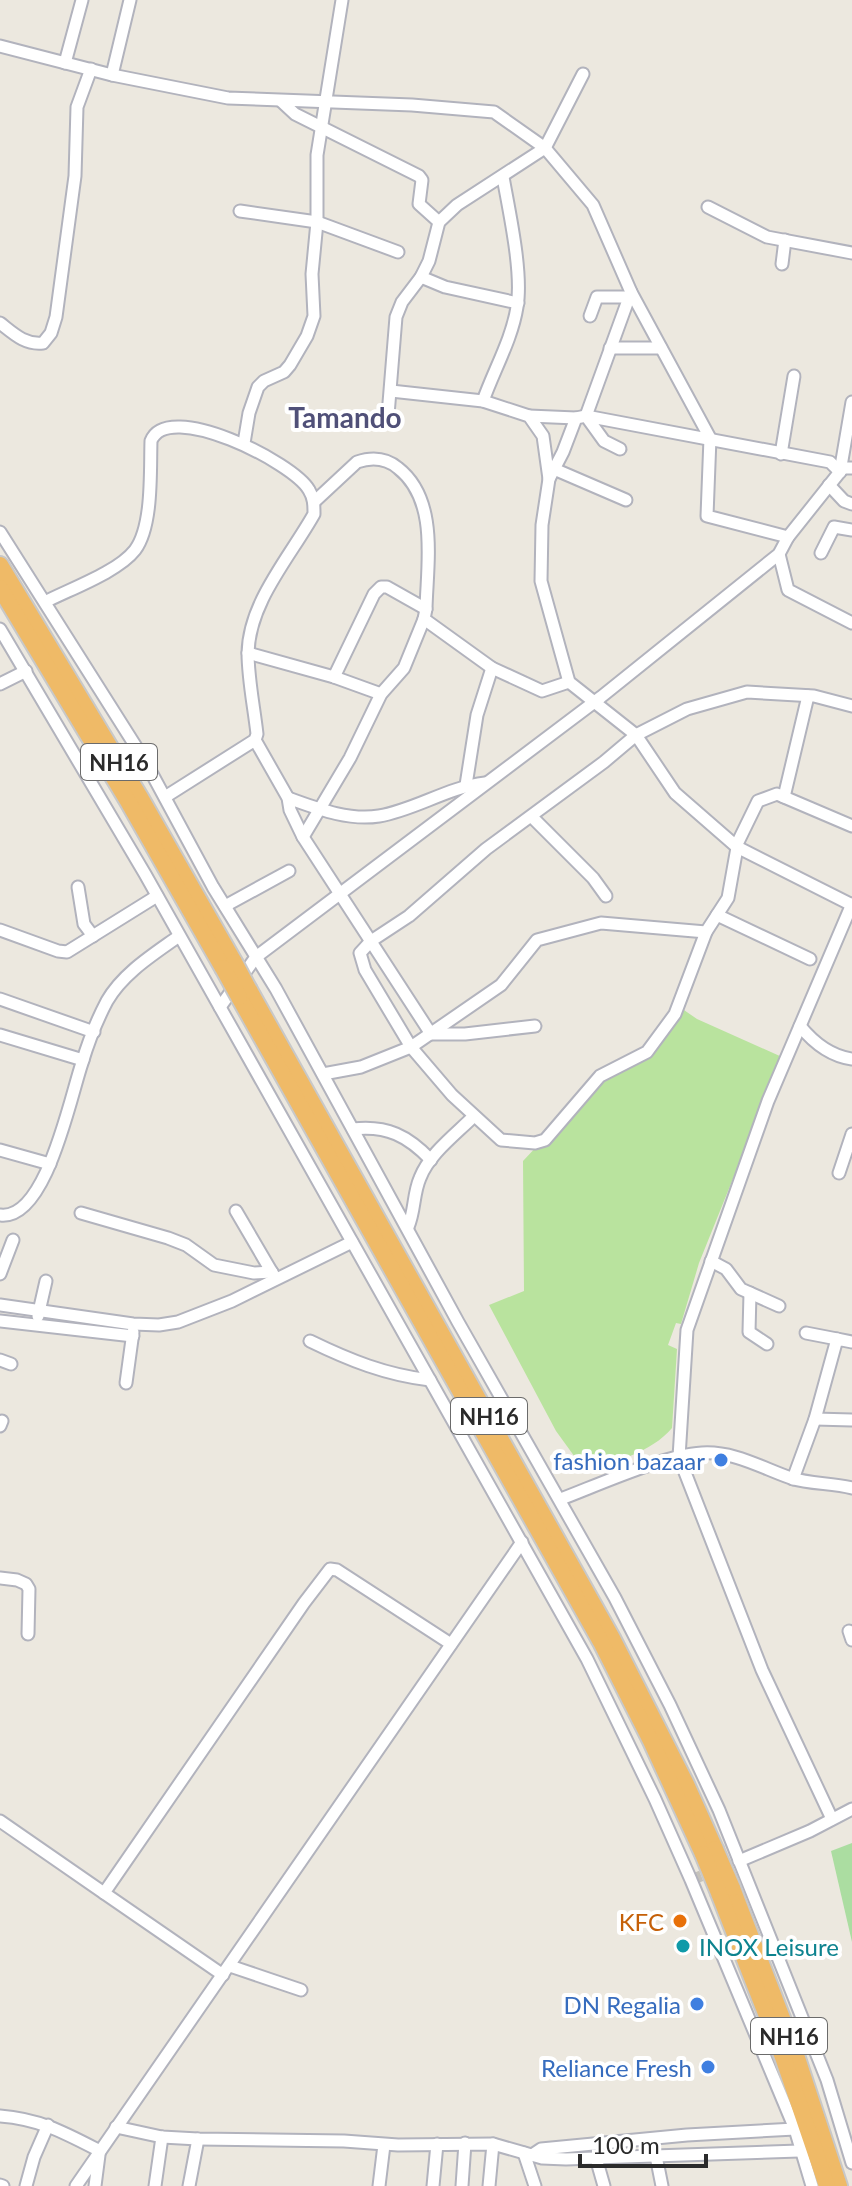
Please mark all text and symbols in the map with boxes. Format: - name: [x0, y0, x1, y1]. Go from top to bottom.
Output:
- district label: Tamando: [288, 400, 402, 434]
- road number: NH16: [81, 744, 157, 780]
- road number: NH16: [451, 1398, 527, 1434]
- place label: fashion bazaar: [553, 1446, 705, 1475]
- marker: fashion bazaar: [712, 1451, 730, 1469]
- place label: KFC: [619, 1907, 664, 1936]
- marker: KFC: [671, 1912, 689, 1930]
- place label: INOX Leisure: [699, 1932, 839, 1961]
- marker: INOX Leisure: [674, 1937, 692, 1955]
- place label: DN Regalia: [564, 1990, 681, 2019]
- marker: DN Regalia: [688, 1995, 706, 2013]
- road number: NH16: [751, 2018, 827, 2054]
- place label: Reliance Fresh: [541, 2053, 692, 2082]
- marker: Reliance Fresh: [699, 2058, 717, 2076]
- scale bar: [580, 2118, 706, 2168]
- text: 100 m: [592, 2130, 660, 2159]

